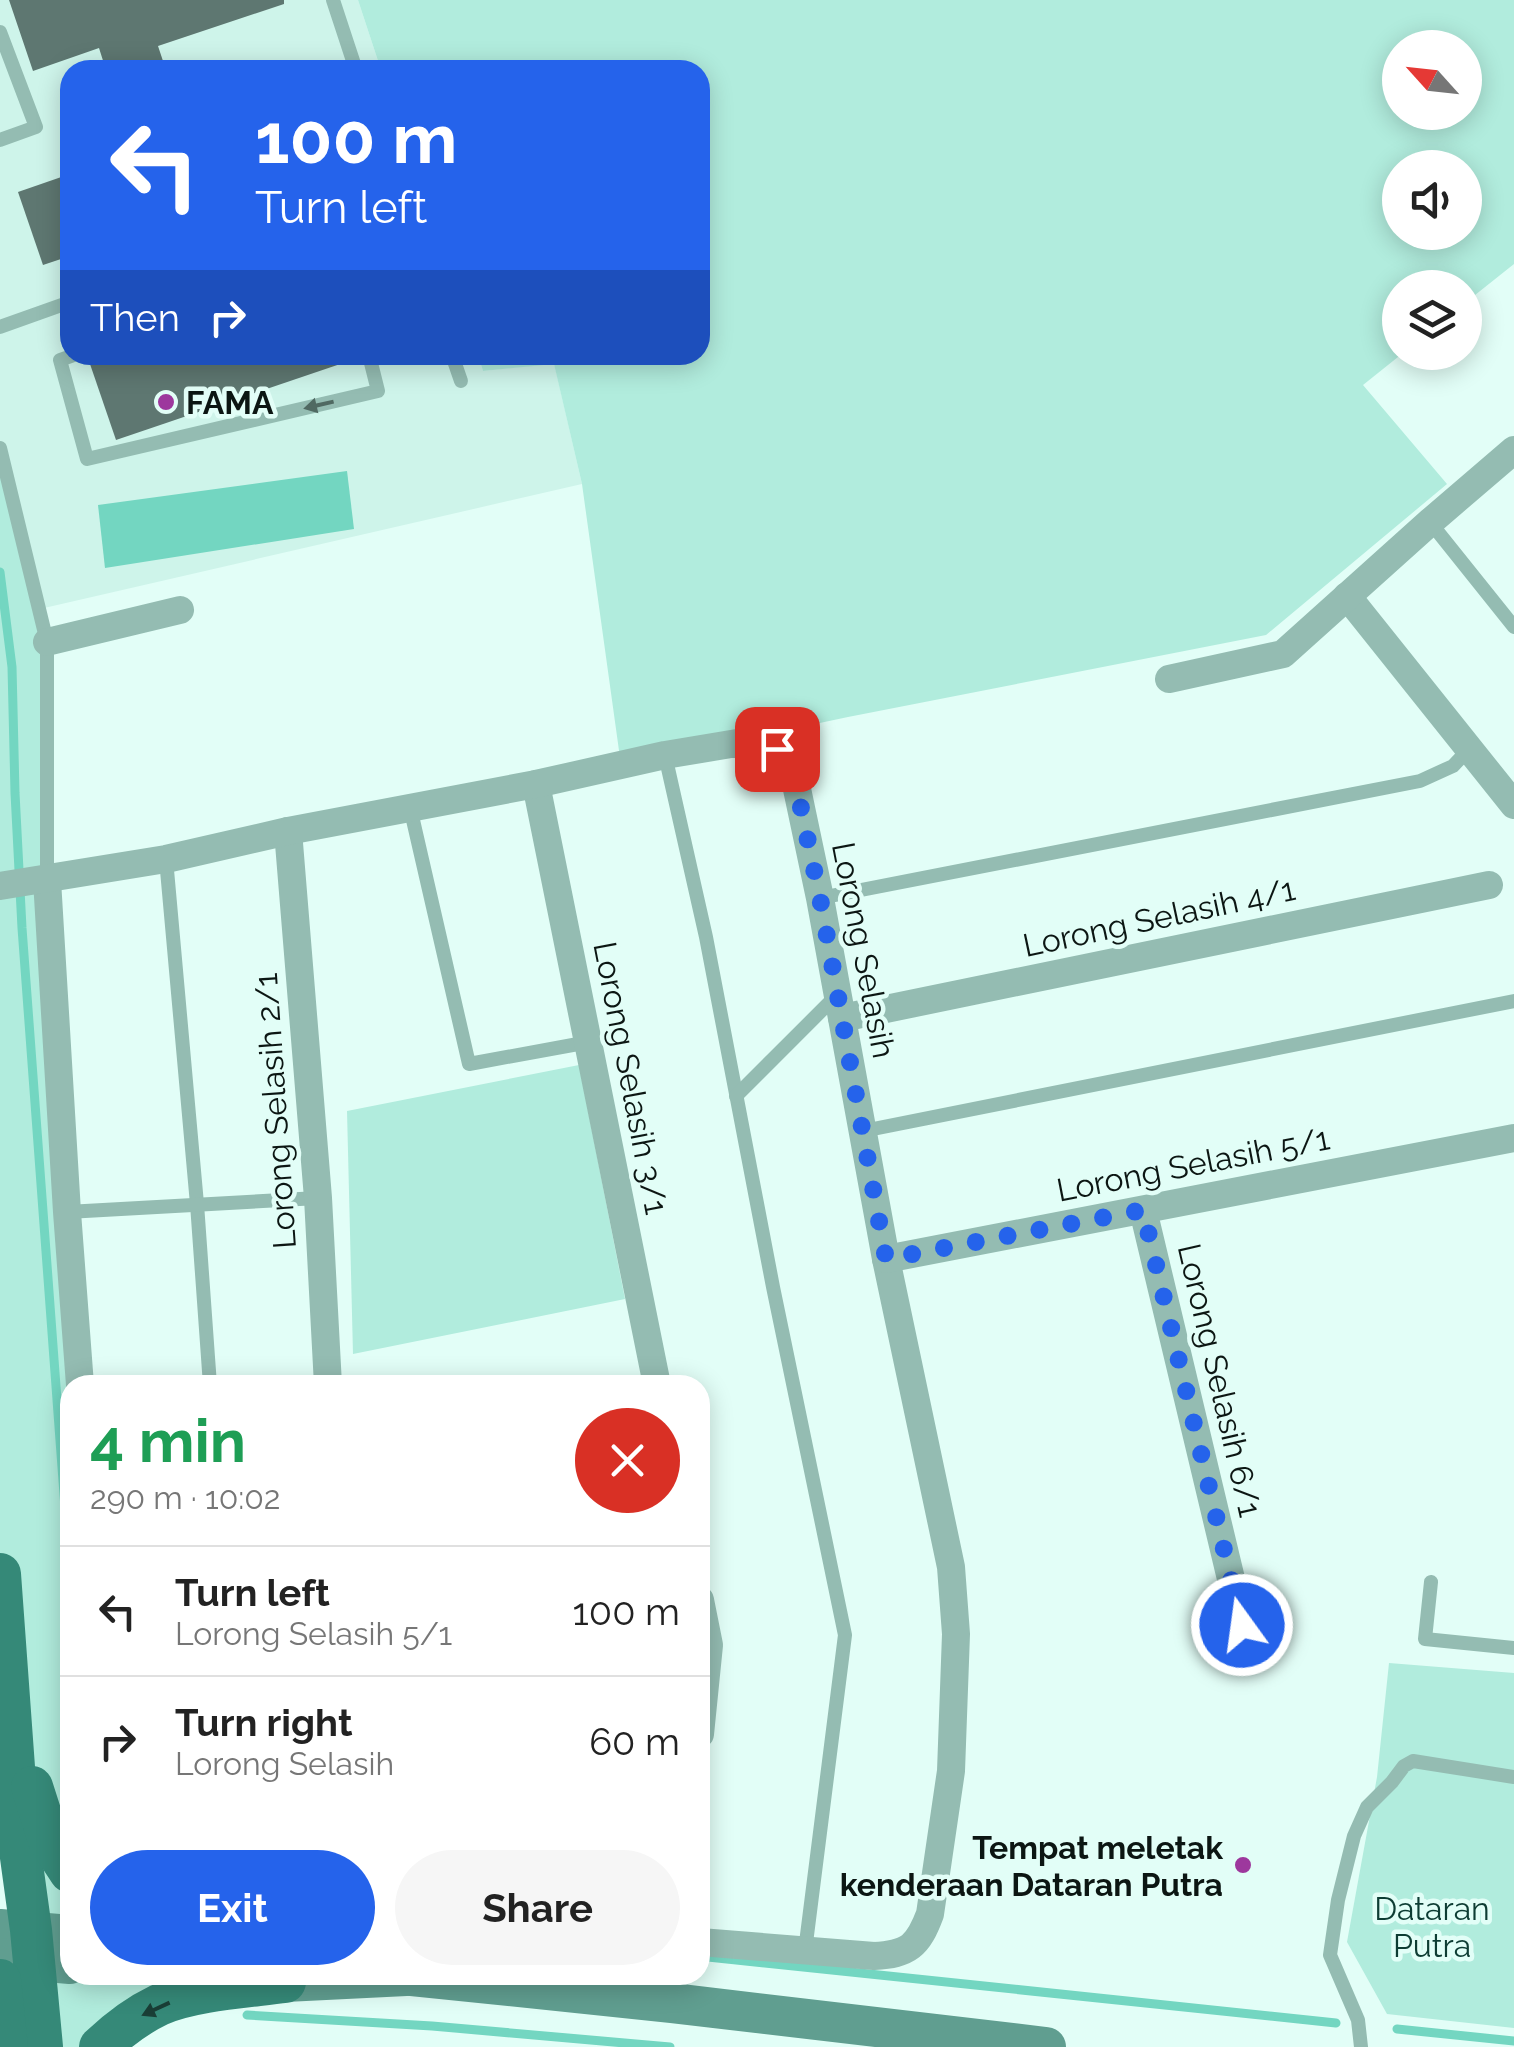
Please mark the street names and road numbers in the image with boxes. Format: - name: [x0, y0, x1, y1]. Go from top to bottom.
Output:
- street label: Lorong Selasih: [825, 839, 903, 1061]
- street label: Lorong Selasih 4/1: [1020, 870, 1298, 964]
- street label: Lorong Selasih 3/1: [586, 939, 676, 1217]
- street label: Lorong Selasih 2/1: [247, 972, 303, 1250]
- street label: Lorong Selasih 5/1: [1053, 1119, 1333, 1209]
- street label: Lorong Selasih 6/1: [1171, 1240, 1269, 1520]

